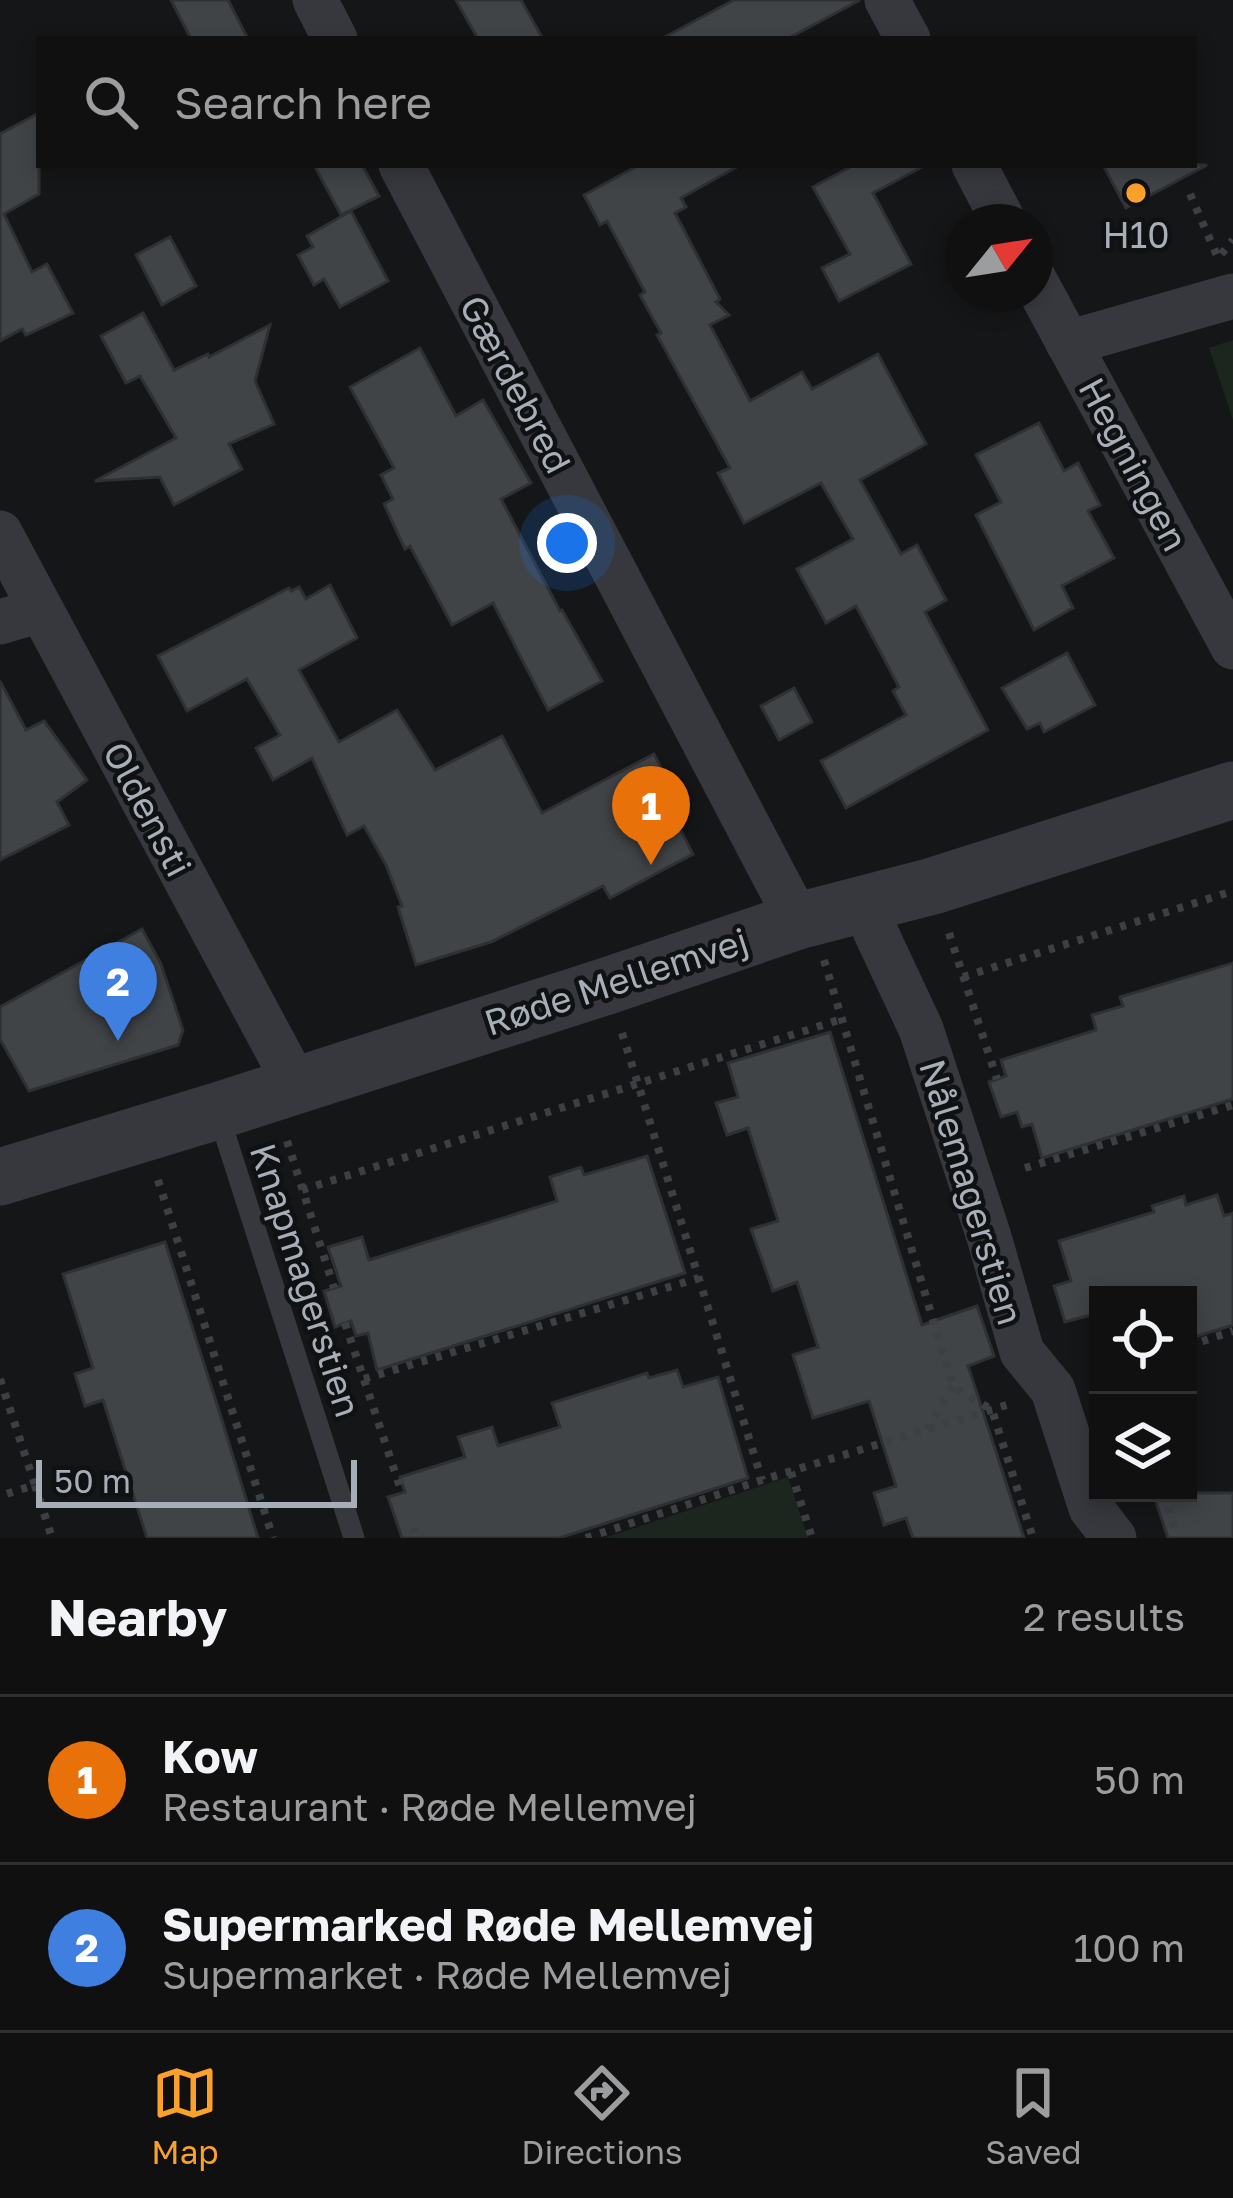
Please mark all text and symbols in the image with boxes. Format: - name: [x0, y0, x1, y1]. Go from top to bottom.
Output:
- search box: [36, 36, 1197, 168]
- icon: search: [78, 69, 144, 135]
- text: Search here: [174, 75, 432, 129]
- marker: H10: [1123, 180, 1149, 206]
- north arrow: [945, 204, 1053, 312]
- place label: H10: [1102, 213, 1170, 256]
- street label: Gærdebred: [451, 288, 581, 480]
- street label: Hegningen: [1071, 370, 1197, 558]
- your location: [537, 513, 597, 573]
- street label: Oldensti: [95, 734, 201, 884]
- pin: 1: [612, 766, 690, 865]
- street label: Røde Mellemvej: [479, 918, 753, 1044]
- pin: 2: [79, 942, 157, 1041]
- street label: Nålemagerstien: [911, 1054, 1033, 1330]
- street label: Knapmagerstien: [242, 1138, 370, 1422]
- map controls: [1089, 1286, 1197, 1502]
- button: locate: [1089, 1286, 1197, 1394]
- button: layers: [1089, 1394, 1197, 1502]
- scale bar: [36, 1454, 357, 1507]
- text: 50 m: [54, 1461, 131, 1500]
- text: Nearby: [48, 1586, 227, 1647]
- text: 2 results: [1023, 1593, 1185, 1640]
- text: Kow: [162, 1729, 258, 1783]
- text: 1: [77, 1756, 97, 1803]
- text: 50 m: [1094, 1756, 1185, 1803]
- text: Restaurant · Røde Mellemvej: [162, 1783, 697, 1830]
- text: Supermarked Røde Mellemvej: [162, 1897, 814, 1951]
- text: 2: [75, 1924, 99, 1971]
- text: 100 m: [1073, 1924, 1185, 1971]
- text: Supermarket · Røde Mellemvej: [162, 1951, 732, 1998]
- tab: Map: [151, 2060, 219, 2171]
- tab: Directions: [521, 2060, 683, 2171]
- tab: Saved: [985, 2060, 1082, 2171]

